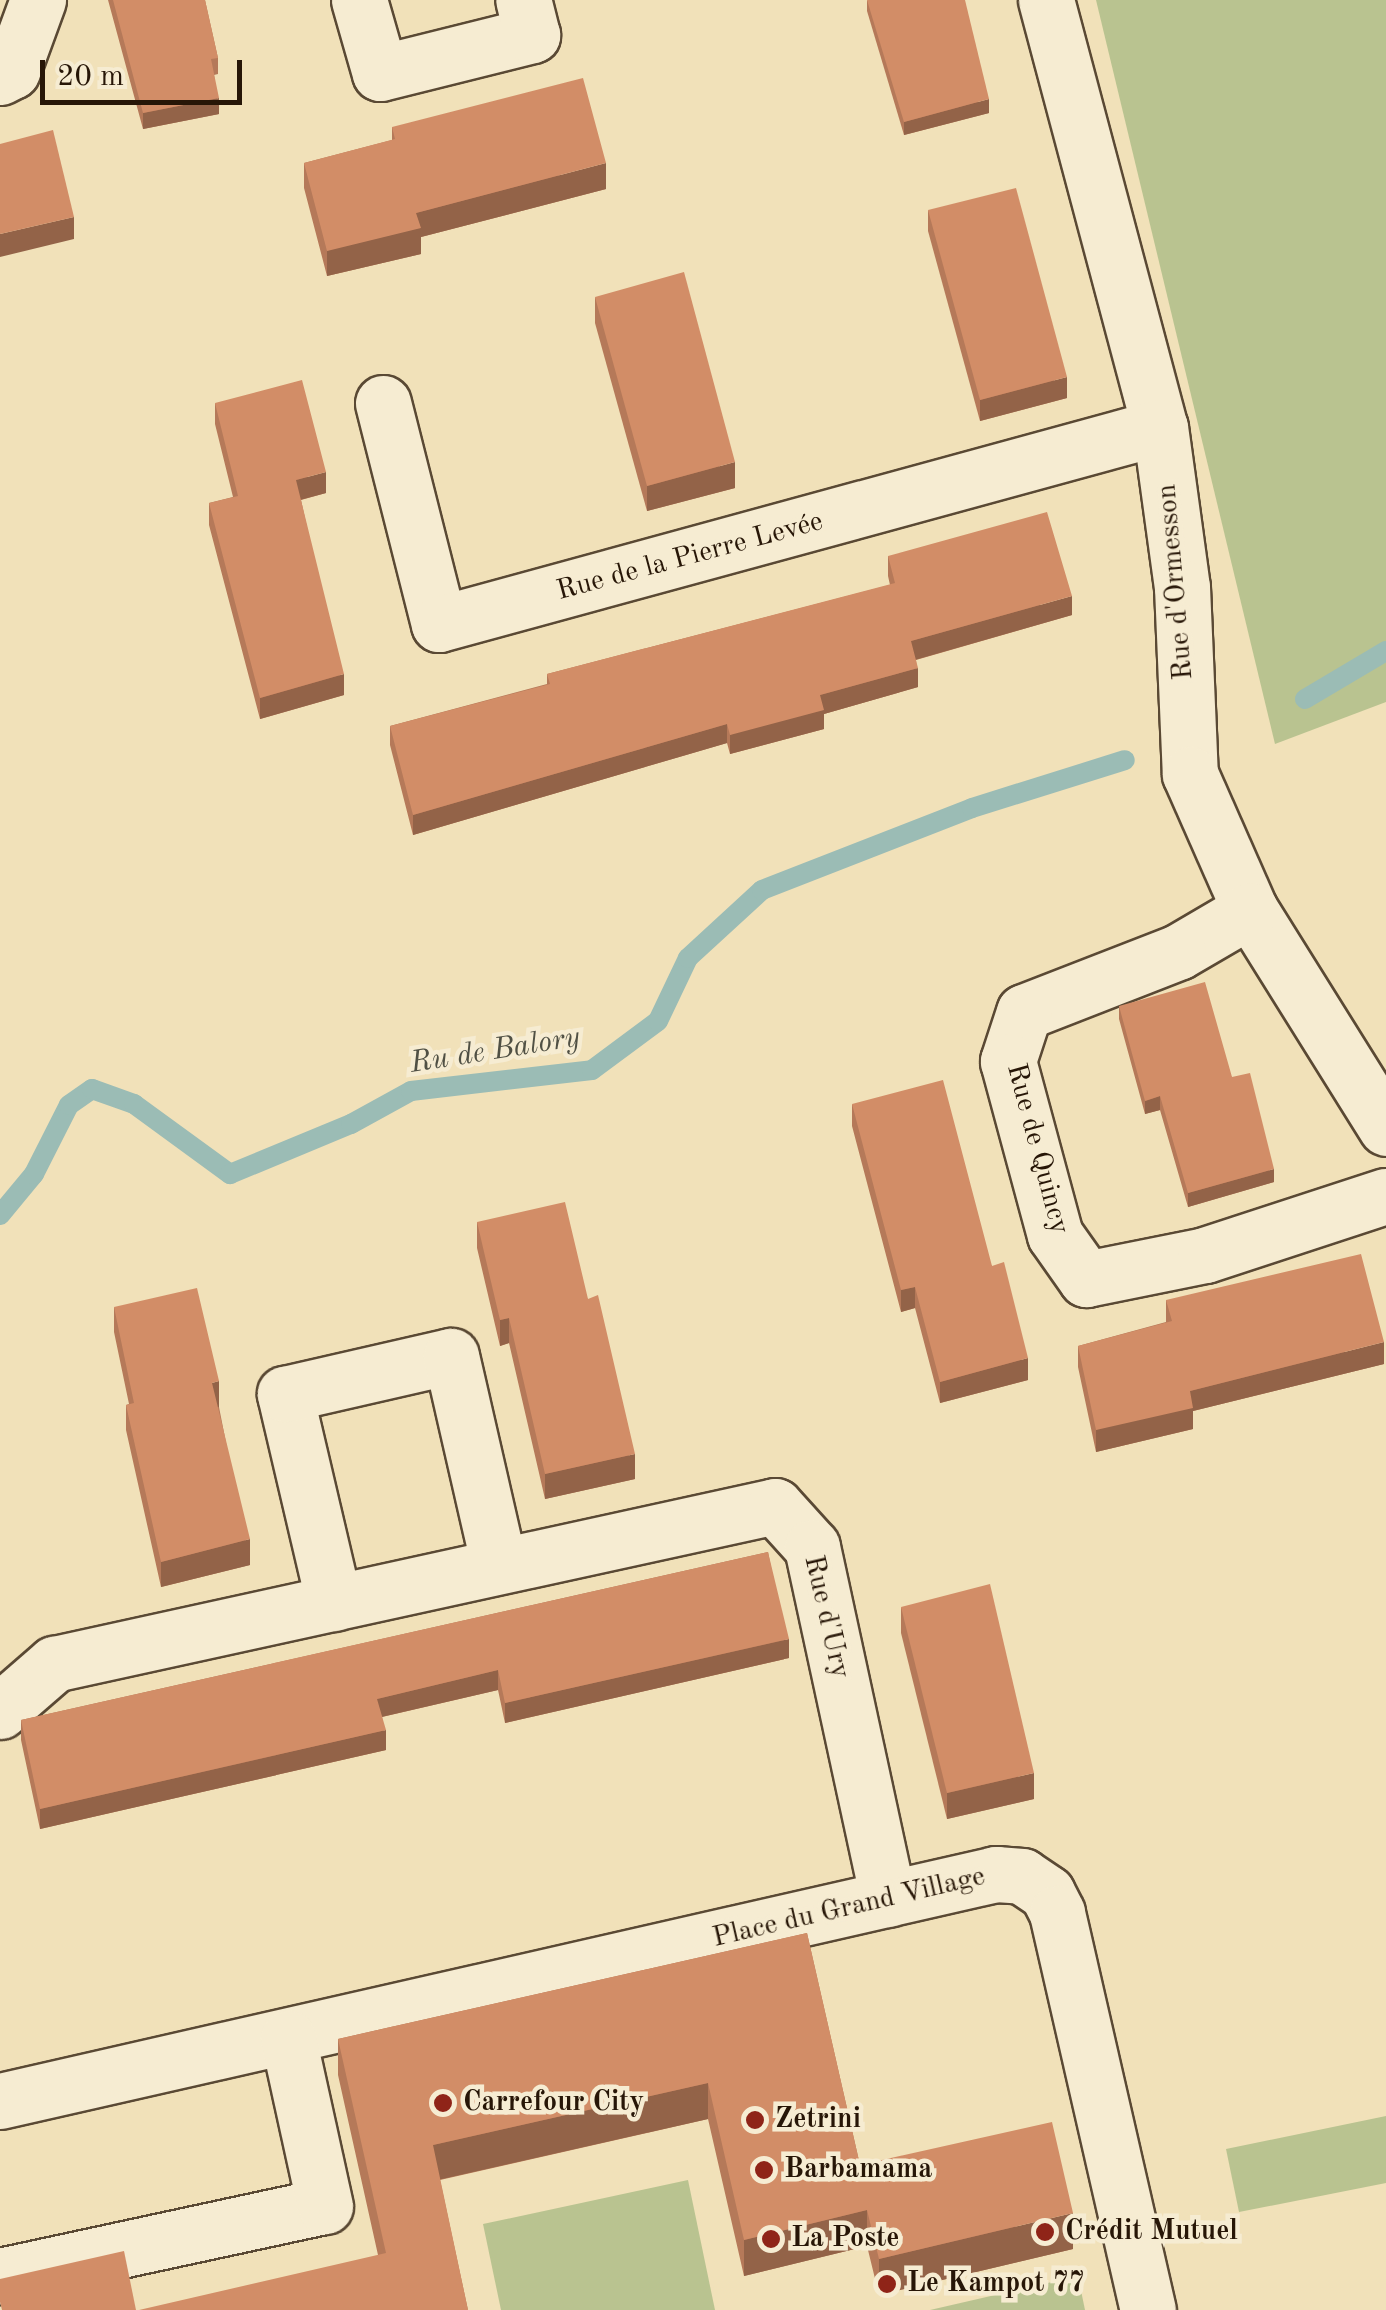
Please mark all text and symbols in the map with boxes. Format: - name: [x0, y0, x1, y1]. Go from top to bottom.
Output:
- scale bar: [45, 40, 248, 102]
- text: 20 m: [57, 62, 124, 92]
- street label: Rue d'Ormesson: [1151, 483, 1201, 681]
- street label: Rue de la Pierre Levée: [553, 505, 827, 609]
- water label: Ru de Balory: [408, 1020, 582, 1082]
- street label: Rue de Quincy: [998, 1060, 1076, 1238]
- street label: Rue d'Ury: [796, 1552, 856, 1682]
- street label: Place du Grand Village: [709, 1860, 989, 1956]
- place label: Carrefour City: [463, 2086, 644, 2120]
- marker: Carrefour City: [432, 2092, 454, 2114]
- place label: Zetrini: [775, 2103, 861, 2137]
- marker: Zetrini: [744, 2109, 766, 2131]
- place label: Barbamama: [784, 2153, 933, 2187]
- marker: Barbamama: [753, 2159, 775, 2181]
- place label: Crédit Mutuel: [1065, 2215, 1238, 2249]
- marker: Crédit Mutuel: [1034, 2221, 1056, 2243]
- place label: La Poste: [791, 2222, 900, 2256]
- marker: La Poste: [760, 2228, 782, 2250]
- place label: Le Kampot 77: [907, 2267, 1085, 2301]
- marker: Le Kampot 77: [876, 2273, 898, 2295]

